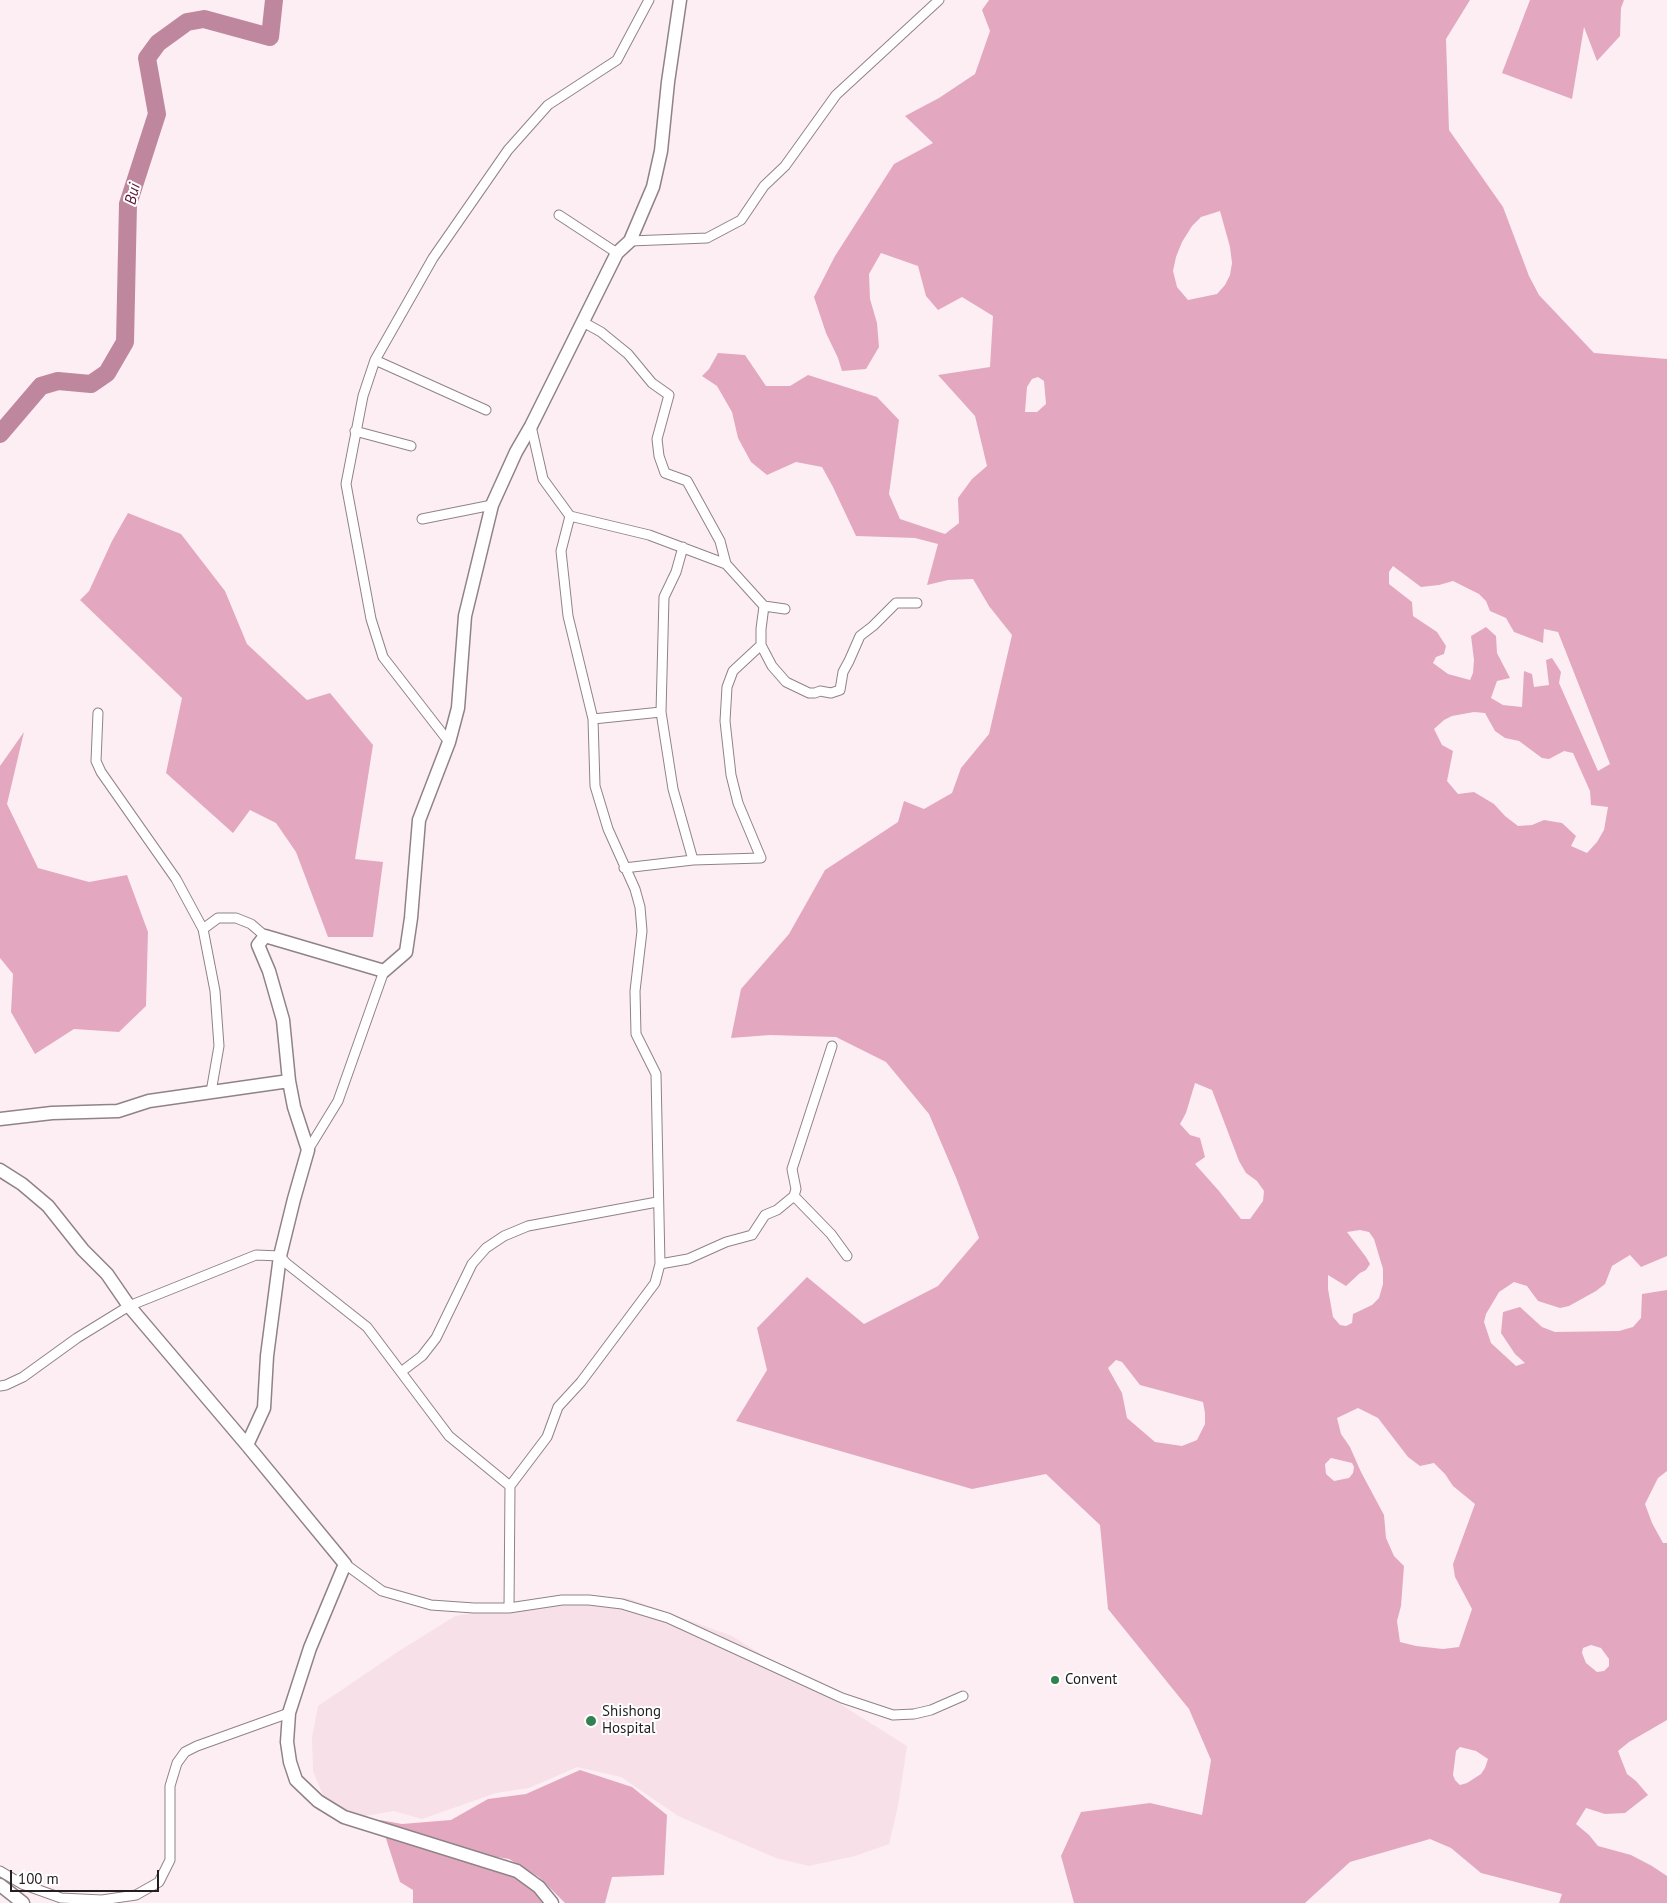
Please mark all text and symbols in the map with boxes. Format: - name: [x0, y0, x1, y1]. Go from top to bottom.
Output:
- water label: Bui: [121, 181, 145, 207]
- place label: Convent: [1065, 1671, 1117, 1689]
- marker: Convent: [1049, 1674, 1061, 1686]
- place label: Shishong Hospital: [602, 1703, 661, 1738]
- marker: Shishong Hospital: [584, 1714, 598, 1728]
- scale bar: [12, 1860, 161, 1892]
- text: 100 m: [18, 1869, 59, 1888]

